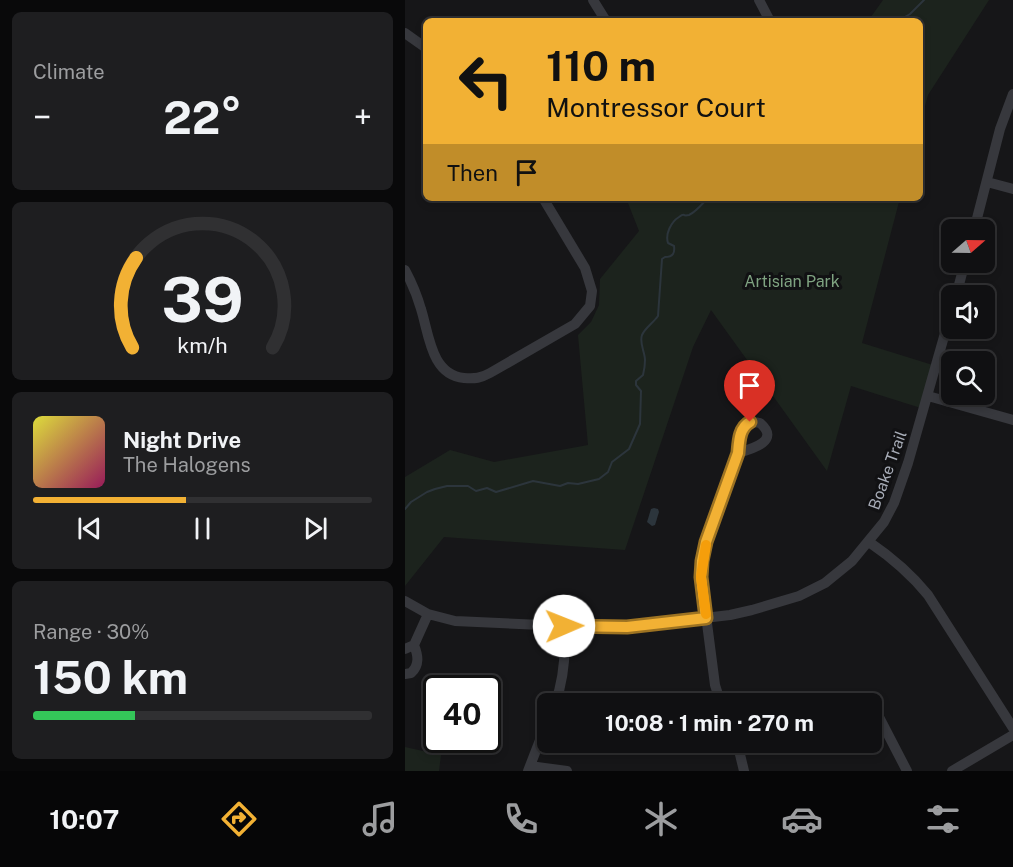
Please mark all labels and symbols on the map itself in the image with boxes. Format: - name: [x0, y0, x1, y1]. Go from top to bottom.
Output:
- north arrow: [941, 219, 995, 273]
- park label: Artisian Park: [744, 272, 840, 291]
- pin: [724, 360, 775, 422]
- street label: Boake Trail: [864, 428, 911, 512]
- position arrow: [532, 594, 596, 658]
- speed limit sign: 40: [423, 675, 501, 753]

